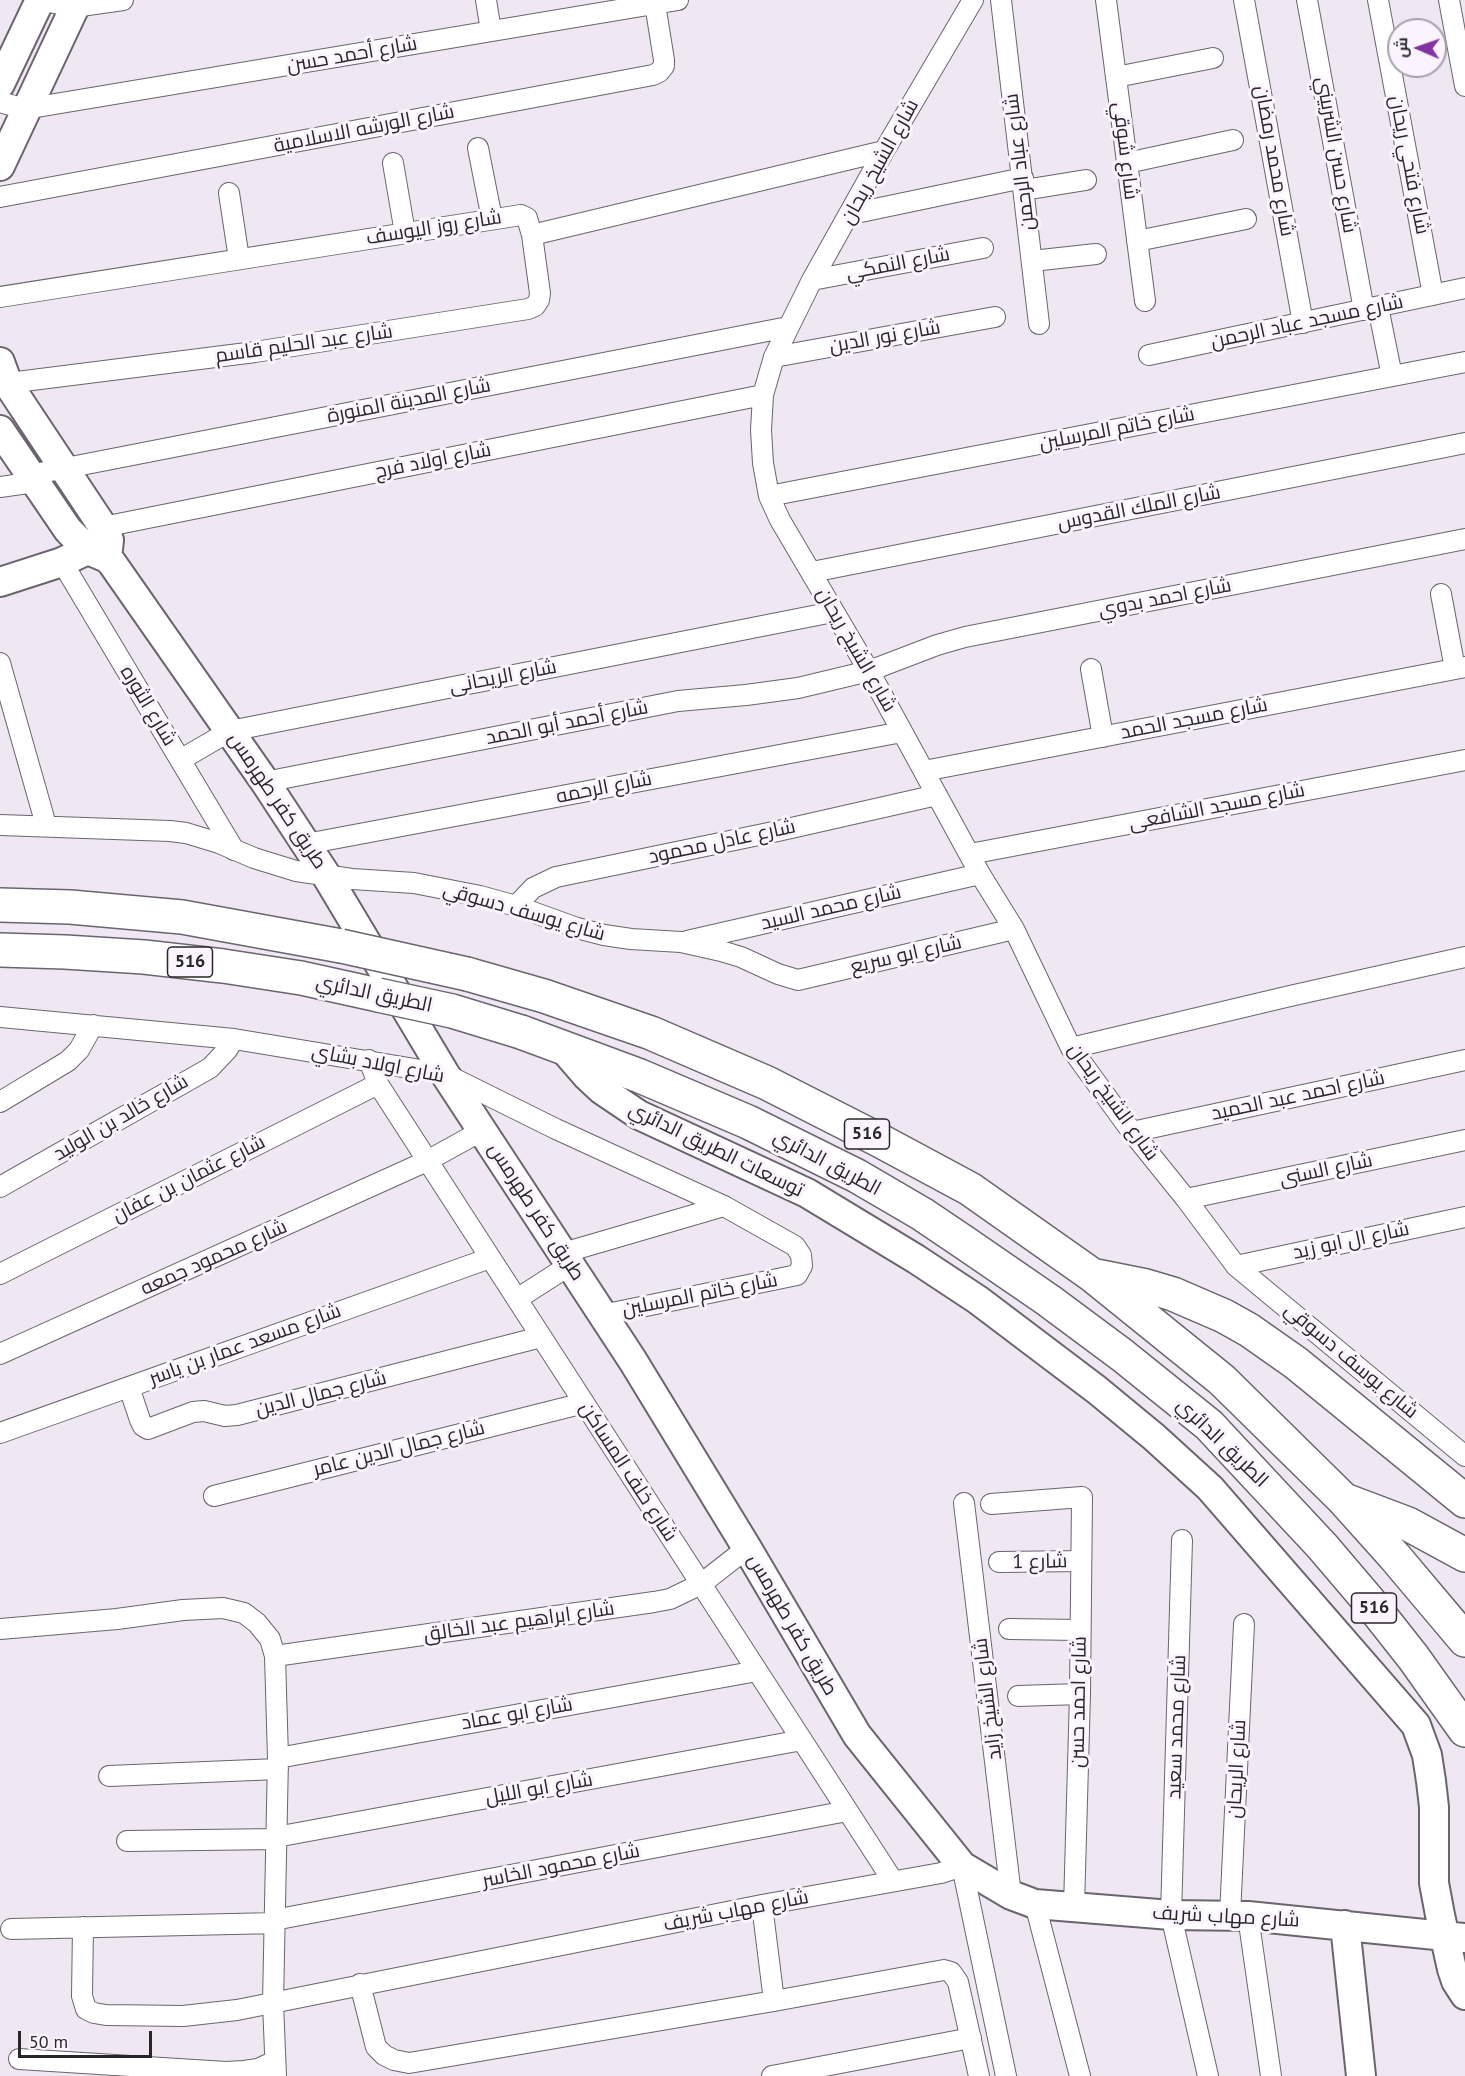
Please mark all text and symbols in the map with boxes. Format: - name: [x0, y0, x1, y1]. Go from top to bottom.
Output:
- north arrow: [1387, 18, 1447, 78]
- street label: شارع أحمد حسن: [285, 32, 419, 78]
- text: ش: [1391, 37, 1411, 58]
- street label: شارع حسن الشربيني: [1310, 75, 1362, 235]
- street label: شارع محمد رمضان: [1249, 84, 1299, 238]
- street label: شارع عباد الرحمن: [1000, 92, 1040, 232]
- street label: شارع فتحي ريحان: [1384, 94, 1434, 236]
- street label: شارع الشيخ ريحان: [836, 95, 924, 229]
- street label: شارع الورشه الاسلامية: [272, 100, 456, 158]
- street label: شارع شوقي: [1107, 101, 1143, 201]
- street label: شارع روز اليوسف: [365, 205, 503, 251]
- street label: شارع النمكي: [844, 242, 952, 286]
- street label: شارع مسجد عباد الرحمن: [1208, 290, 1406, 354]
- street label: شارع نور الدين: [828, 315, 942, 359]
- street label: شارع عبد الحليم قاسم: [214, 320, 394, 368]
- street label: شارع المدينة المنورة: [325, 373, 493, 429]
- street label: شارع خاتم المرسلين: [1037, 402, 1197, 456]
- street label: شارع اولاد فرج: [373, 438, 493, 484]
- street label: شارع الملك القدوس: [1055, 480, 1223, 536]
- street label: شارع احمد بدوي: [1096, 573, 1234, 623]
- street label: شارع الشيخ ريحان: [811, 584, 901, 716]
- street label: شارع الريحانى: [447, 655, 559, 699]
- street label: شارع الثوره: [115, 662, 181, 750]
- street label: شارع مسجد الحمد: [1118, 693, 1270, 745]
- street label: شارع أحمد أبو الحمد: [484, 695, 650, 751]
- street label: طريق كفر طهرمس: [222, 728, 332, 874]
- street label: شارع الرحمه: [554, 767, 654, 809]
- street label: شارع مسجد الشافعى: [1127, 778, 1307, 836]
- street label: شارع عادل محمود: [646, 815, 798, 869]
- street label: شارع يوسف دسوقي: [440, 877, 608, 947]
- street label: شارع محمد السيد: [759, 880, 903, 936]
- street label: شارع ابو سريع: [848, 931, 964, 979]
- road number: 516: [168, 947, 213, 977]
- street label: الطريق الدائري: [314, 970, 434, 1018]
- street label: شارع اولاد بشاي: [310, 1039, 446, 1089]
- street label: شارع الشيخ ريحان: [1062, 1039, 1164, 1165]
- street label: شارع احمد عبد الحميد: [1209, 1066, 1387, 1126]
- street label: شارع خالد بن الوليد: [49, 1070, 193, 1166]
- street label: توسعات الطريق الدائري: [625, 1097, 807, 1203]
- road number: 516: [844, 1119, 890, 1149]
- street label: الطريق الدائري: [769, 1125, 885, 1201]
- street label: شارع عثمان بن عفان: [109, 1130, 269, 1228]
- street label: طريق كفر طهرمس: [483, 1139, 589, 1285]
- street label: شارع السنى: [1277, 1148, 1375, 1192]
- street label: شارع محمود جمعه: [137, 1215, 291, 1301]
- street label: شارع ال ابو زيد: [1290, 1217, 1412, 1265]
- street label: شارع خاتم المرسلين: [620, 1268, 780, 1322]
- street label: شارع يوسف دسوقي: [1279, 1298, 1423, 1424]
- street label: شارع مسعد عمار بن ياسر: [146, 1299, 344, 1391]
- street label: شارع جمال الدين: [253, 1366, 389, 1422]
- street label: الطريق الدائري: [1171, 1393, 1273, 1493]
- street label: شارع خلف المساكن: [574, 1398, 682, 1546]
- street label: شارع جمال الدين عامر: [311, 1416, 487, 1482]
- street label: طريق كفر طهرمس: [742, 1550, 842, 1700]
- street label: شارع 1: [1012, 1550, 1068, 1574]
- road number: 516: [1352, 1593, 1396, 1623]
- street label: شارع ابراهيم عبد الخالق: [422, 1597, 616, 1647]
- street label: شارع احمد حسن: [1066, 1636, 1092, 1768]
- street label: شارع الشيخ زايد: [969, 1637, 1007, 1761]
- street label: شارع محمد سعيد: [1162, 1654, 1192, 1800]
- street label: شارع ابو عماد: [459, 1692, 575, 1736]
- street label: شارع الريحان: [1222, 1719, 1252, 1819]
- street label: شارع ابو الليل: [483, 1768, 595, 1810]
- street label: شارع محمود الخاسر: [480, 1839, 642, 1893]
- street label: شارع مهاب شريف: [661, 1885, 811, 1937]
- street label: شارع مهاب شريف: [1152, 1901, 1300, 1933]
- scale bar: [21, 2019, 154, 2057]
- text: 50 m: [29, 2030, 68, 2053]

